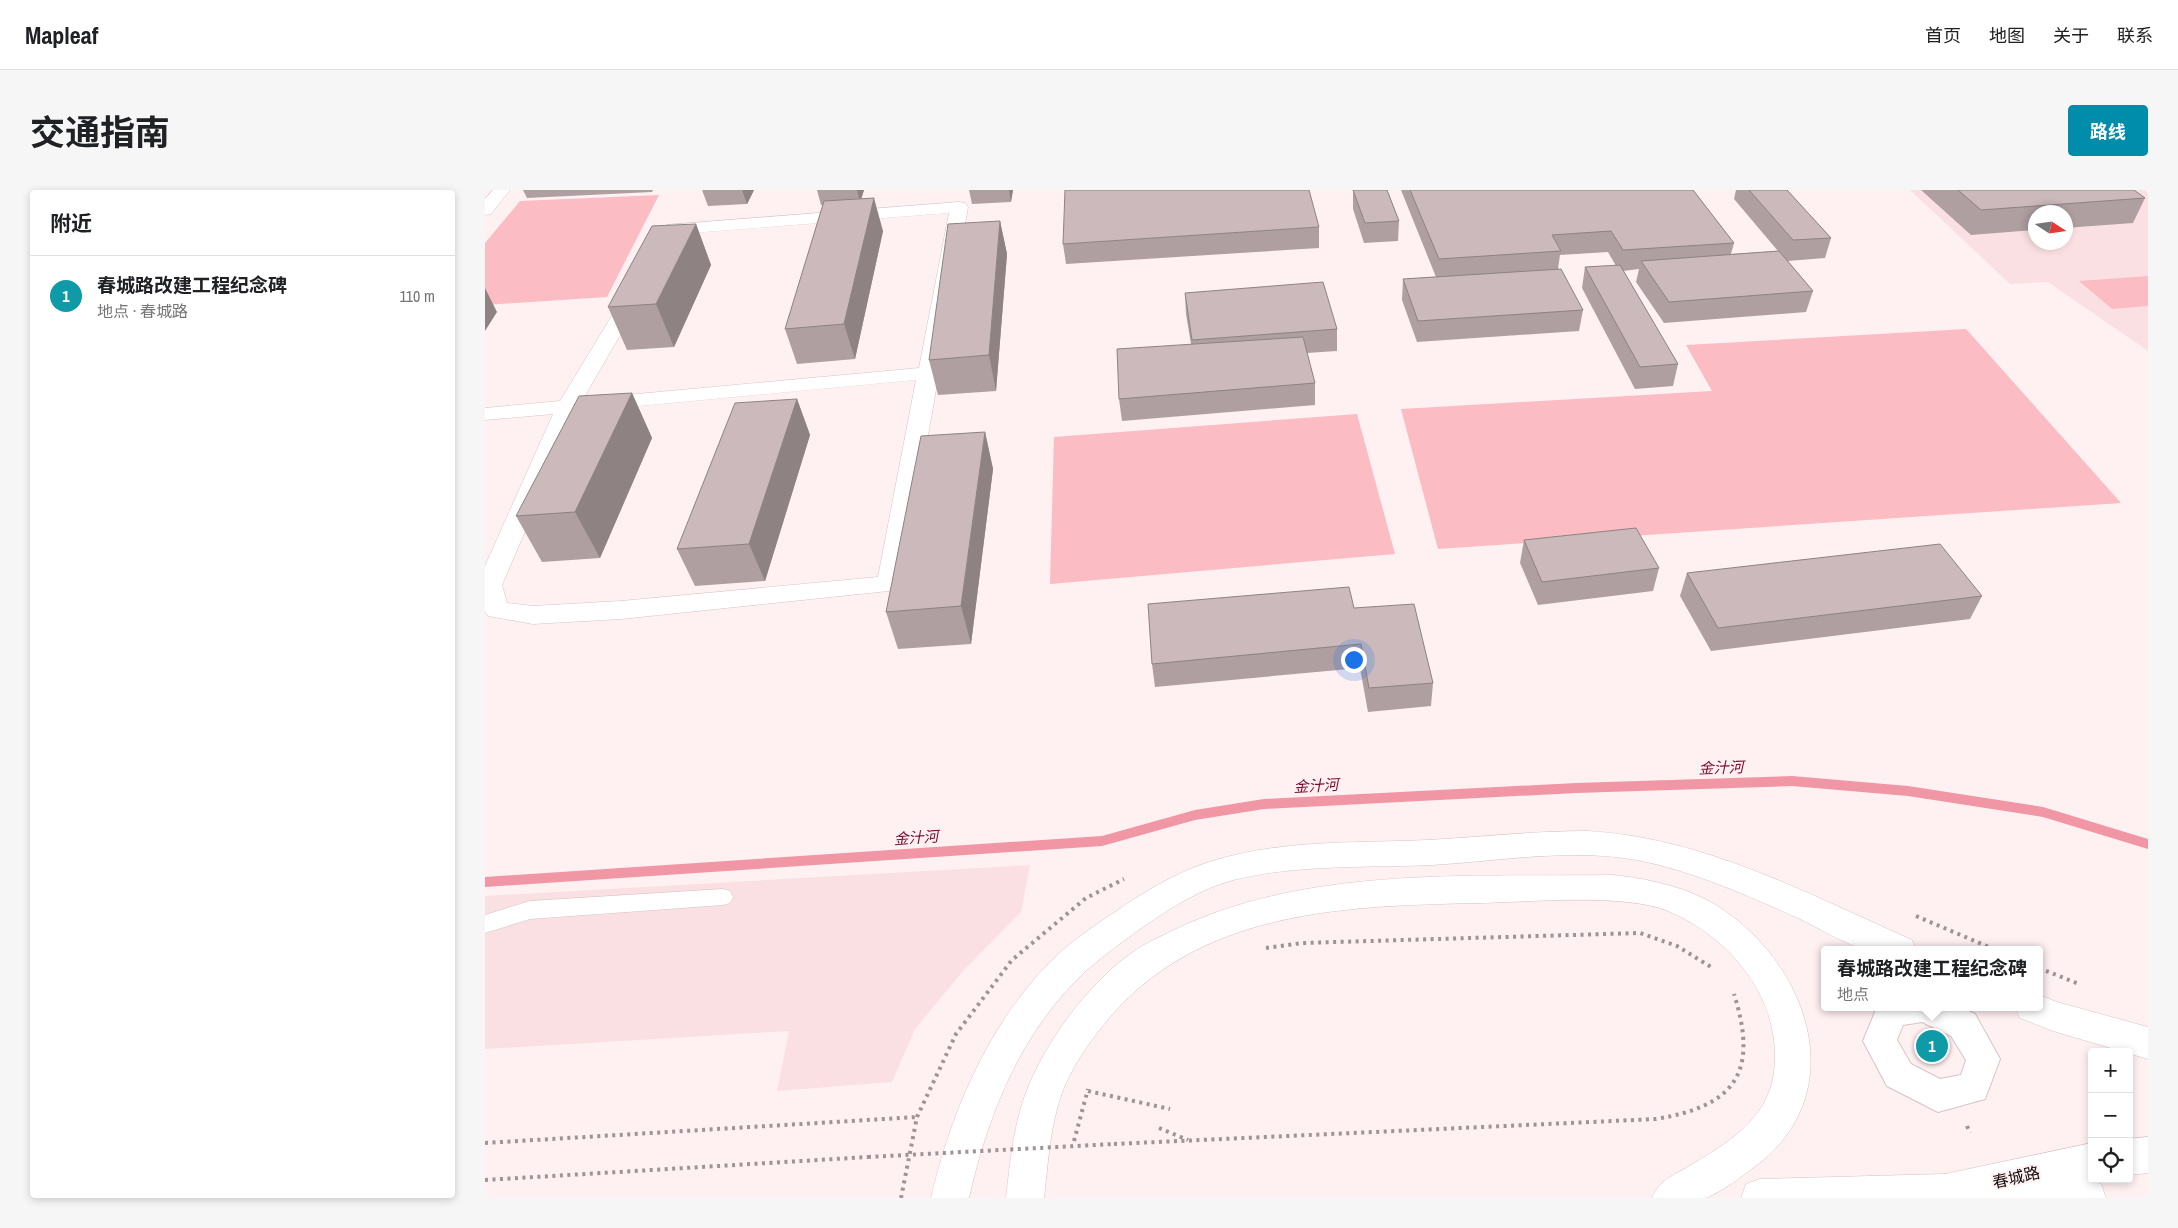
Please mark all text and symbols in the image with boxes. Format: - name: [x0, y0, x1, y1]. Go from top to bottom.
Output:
- text: Mapleaf: [25, 19, 98, 51]
- text: 首页: [1925, 23, 1961, 48]
- text: 地图: [1989, 23, 2025, 48]
- text: 关于: [2053, 23, 2089, 48]
- text: 联系: [2117, 23, 2153, 48]
- button: 路线: [2068, 105, 2148, 156]
- text: 交通指南: [30, 109, 170, 156]
- north arrow: [2028, 205, 2073, 250]
- text: 附近: [50, 209, 92, 238]
- text: 春城路改建工程纪念碑: [97, 272, 287, 298]
- text: 1: [62, 285, 70, 307]
- text: 110 m: [399, 285, 435, 307]
- text: 地点 · 春城路: [97, 300, 188, 322]
- your location: [1341, 647, 1367, 673]
- water label: 金汁河: [1698, 756, 1747, 779]
- water label: 金汁河: [1293, 774, 1342, 797]
- water label: 金汁河: [893, 825, 942, 850]
- popup: [1821, 946, 2043, 1011]
- text: 春城路改建工程纪念碑: [1837, 955, 2027, 981]
- text: 地点: [1837, 983, 1869, 1005]
- pin: 1: [1916, 1027, 1948, 1065]
- map controls: [2088, 1048, 2133, 1183]
- button: +: [2088, 1048, 2133, 1093]
- button: −: [2088, 1093, 2133, 1138]
- button: locate: [2088, 1138, 2133, 1183]
- street label: 春城路: [1990, 1161, 2042, 1193]

